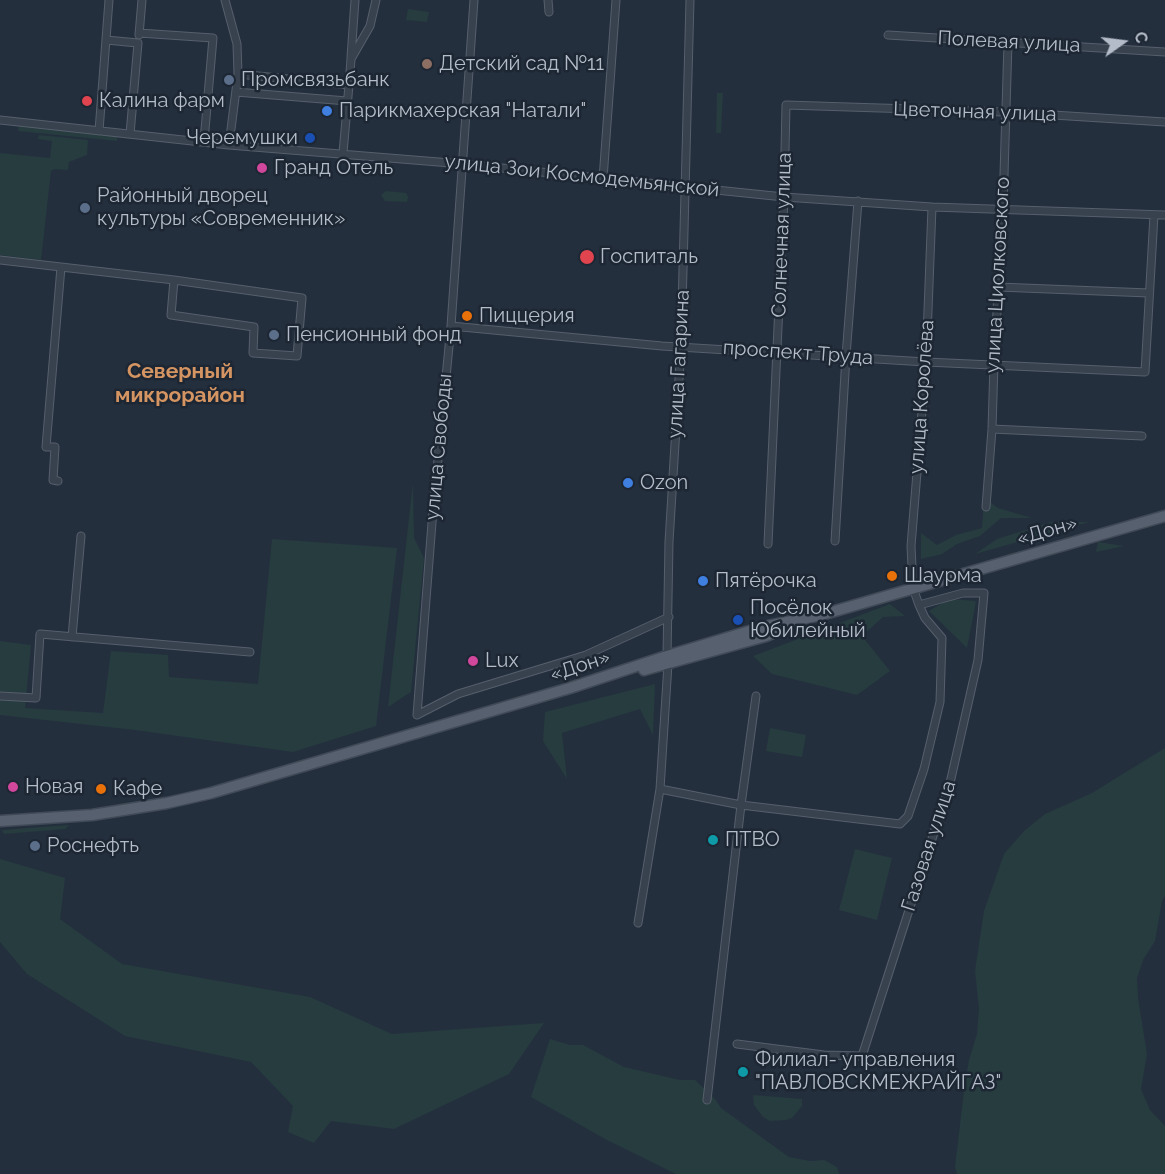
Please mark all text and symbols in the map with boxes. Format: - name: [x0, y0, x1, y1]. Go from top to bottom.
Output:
- north arrow: [1093, 12, 1153, 72]
- street label: Полевая улица: [937, 26, 1081, 58]
- text: С: [1130, 30, 1151, 45]
- place label: Детский сад №11: [439, 52, 604, 76]
- marker: Детский сад №11: [420, 57, 434, 71]
- place label: Промсвязьбанк: [241, 68, 390, 92]
- marker: Промсвязьбанк: [222, 73, 236, 87]
- place label: Калина фарм: [99, 89, 225, 113]
- marker: Калина фарм: [80, 94, 94, 108]
- street label: Цветочная улица: [893, 97, 1057, 127]
- place label: Парикмахерская "Натали": [339, 99, 586, 123]
- marker: Парикмахерская "Натали": [320, 104, 334, 118]
- place label: Черемушки: [186, 126, 298, 150]
- marker: Черемушки: [303, 131, 317, 145]
- street label: улица Зои Космодемьянской: [443, 150, 721, 202]
- street label: Солнечная улица: [767, 152, 797, 318]
- place label: Гранд Отель: [274, 156, 393, 180]
- marker: Гранд Отель: [255, 161, 269, 175]
- street label: улица Циолковского: [981, 176, 1015, 374]
- place label: Районный дворец культуры «Современник»: [97, 184, 345, 231]
- marker: Районный дворец культуры «Современник»: [78, 201, 92, 215]
- place label: Госпиталь: [600, 245, 698, 269]
- marker: Госпиталь: [578, 248, 596, 266]
- street label: улица Гагарина: [663, 289, 695, 439]
- place label: Пиццерия: [479, 304, 575, 328]
- marker: Пиццерия: [460, 309, 474, 323]
- street label: улица Королёва: [905, 319, 939, 475]
- place label: Пенсионный фонд: [286, 323, 461, 347]
- marker: Пенсионный фонд: [267, 328, 281, 342]
- street label: проспект Труда: [722, 336, 874, 370]
- district label: Северный микрорайон: [115, 359, 245, 409]
- street label: улица Свободы: [421, 373, 457, 521]
- place label: Ozon: [640, 471, 688, 495]
- marker: Ozon: [621, 476, 635, 490]
- street label: «Дон»: [1014, 511, 1080, 551]
- place label: Шаурма: [904, 564, 982, 588]
- place label: Пятёрочка: [715, 569, 817, 593]
- marker: Шаурма: [885, 569, 899, 583]
- marker: Пятёрочка: [696, 574, 710, 588]
- place label: Посёлок Юбилейный: [750, 596, 866, 643]
- marker: Посёлок Юбилейный: [731, 613, 745, 627]
- street label: «Дон»: [547, 645, 613, 687]
- place label: Lux: [485, 649, 519, 673]
- marker: Lux: [466, 654, 480, 668]
- place label: Новая: [25, 775, 83, 799]
- place label: Кафе: [113, 777, 162, 801]
- street label: Газовая улица: [897, 778, 961, 914]
- marker: Новая: [6, 780, 20, 794]
- marker: Кафе: [94, 782, 108, 796]
- place label: ПТВО: [725, 828, 780, 852]
- marker: ПТВО: [706, 833, 720, 847]
- place label: Роснефть: [47, 834, 139, 858]
- marker: Роснефть: [28, 839, 42, 853]
- place label: Филиал- управления "ПАВЛОВСКМЕЖРАЙГАЗ": [755, 1048, 1001, 1095]
- marker: Филиал- управления "ПАВЛОВСКМЕЖРАЙГАЗ": [736, 1065, 750, 1079]

